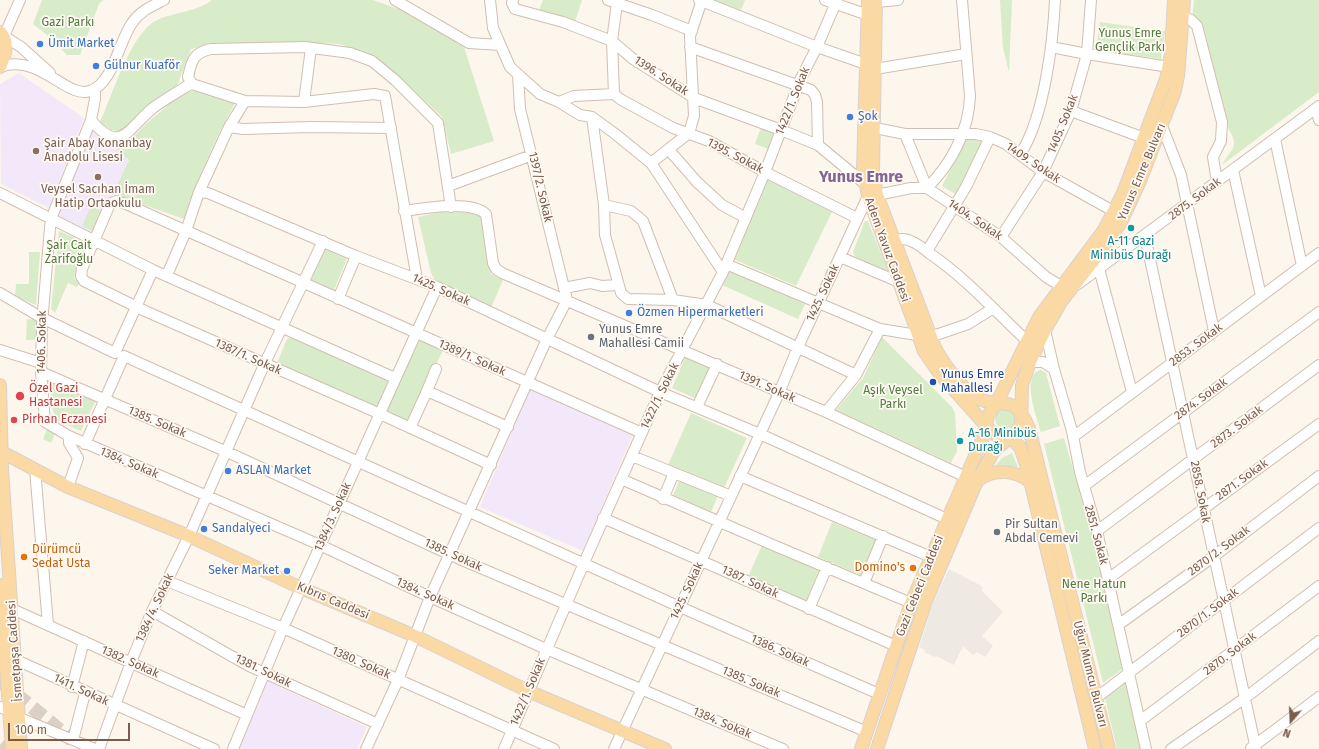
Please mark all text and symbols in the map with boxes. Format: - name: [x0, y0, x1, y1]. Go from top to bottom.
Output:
- park label: Gazi Parkı: [42, 16, 94, 30]
- park label: Yunus Emre Gençlik Parkı: [1095, 27, 1165, 55]
- place label: Ümit Market: [48, 37, 115, 51]
- marker: Ümit Market: [35, 39, 45, 49]
- street label: 1396. Sokak: [631, 53, 691, 99]
- place label: Gülnur Kuaför: [104, 59, 180, 73]
- marker: Gülnur Kuaför: [91, 61, 101, 71]
- street label: 1422/1. Sokak: [773, 65, 813, 137]
- street label: 1405. Sokak: [1045, 92, 1081, 156]
- place label: Şok: [858, 110, 878, 124]
- marker: Şok: [845, 112, 855, 122]
- street label: Yunus Emre Bulvarı: [1115, 121, 1169, 223]
- street label: 1395. Sokak: [704, 135, 766, 177]
- place label: Şair Abay Konanbay Anadolu Lisesi: [44, 137, 151, 165]
- street label: 1409. Sokak: [1003, 140, 1063, 186]
- marker: Şair Abay Konanbay Anadolu Lisesi: [31, 146, 41, 156]
- street label: 1397/2. Sokak: [525, 150, 555, 224]
- district label: Yunus Emre: [819, 168, 903, 188]
- marker: Veysel Sacıhan İmam Hatip Ortaokulu: [93, 172, 103, 182]
- street label: 2875. Sokak: [1166, 175, 1224, 223]
- place label: Veysel Sacıhan İmam Hatip Ortaokulu: [41, 183, 155, 211]
- street label: Adem Yavuz Caddesi: [861, 196, 913, 304]
- street label: 1404. Sokak: [945, 196, 1005, 244]
- marker: A-11 Gazi Minibüs Durağı: [1126, 223, 1136, 233]
- place label: A-11 Gazi Minibüs Durağı: [1091, 235, 1171, 263]
- park label: Şair Cait Zarifoğlu: [45, 239, 93, 267]
- street label: 1425. Sokak: [803, 262, 843, 324]
- street label: 1425. Sokak: [410, 271, 472, 309]
- place label: Özmen Hipermarketleri: [637, 306, 764, 320]
- marker: Özmen Hipermarketleri: [624, 308, 634, 318]
- street label: 1406. Sokak: [34, 310, 50, 374]
- street label: 2853. Sokak: [1167, 320, 1225, 370]
- place label: Yunus Emre Mahallesi Camii: [599, 323, 684, 351]
- marker: Yunus Emre Mahallesi Camii: [586, 332, 596, 342]
- street label: 1387/1. Sokak: [212, 336, 284, 378]
- street label: 1389/1. Sokak: [436, 337, 508, 379]
- street label: 1422/1. Sokak: [638, 360, 682, 432]
- street label: 1391. Sokak: [736, 368, 798, 406]
- place label: Yunus Emre Mahallesi: [941, 368, 1004, 396]
- street label: 2874. Sokak: [1172, 375, 1230, 423]
- marker: Yunus Emre Mahallesi: [928, 377, 938, 387]
- place label: Özel Gazi Hastanesi: [29, 382, 83, 410]
- park label: Aşık Veysel Parkı: [863, 384, 923, 412]
- marker: Özel Gazi Hastanesi: [14, 390, 26, 402]
- street label: 1385. Sokak: [126, 403, 188, 441]
- street label: 2873. Sokak: [1208, 403, 1266, 451]
- place label: Pirhan Eczanesi: [22, 413, 107, 427]
- marker: Pirhan Eczanesi: [9, 415, 19, 425]
- place label: A-16 Minibüs Durağı: [968, 427, 1036, 455]
- marker: A-16 Minibüs Durağı: [955, 436, 965, 446]
- street label: 1384. Sokak: [97, 444, 161, 482]
- street label: 2871. Sokak: [1213, 456, 1271, 504]
- street label: 2858. Sokak: [1187, 459, 1213, 525]
- place label: ASLAN Market: [236, 464, 311, 478]
- marker: ASLAN Market: [223, 466, 233, 476]
- street label: 1384/3. Sokak: [311, 480, 355, 554]
- street label: 2851. Sokak: [1081, 503, 1111, 567]
- place label: Pir Sultan Abdal Cemevi: [1005, 518, 1078, 546]
- place label: Sandalyeci: [212, 522, 271, 536]
- street label: 2870/2. Sokak: [1185, 523, 1253, 579]
- marker: Sandalyeci: [199, 524, 209, 534]
- marker: Pir Sultan Abdal Cemevi: [992, 527, 1002, 537]
- street label: Gazi Cebeci Caddesi: [893, 533, 947, 639]
- street label: 1385. Sokak: [422, 535, 484, 575]
- place label: Dürümcü Sedat Usta: [32, 543, 91, 571]
- marker: Dürümcü Sedat Usta: [19, 552, 29, 562]
- street label: 1425. Sokak: [667, 560, 707, 622]
- place label: Domino's: [855, 561, 905, 575]
- street label: 1387. Sokak: [719, 563, 781, 601]
- marker: Domino's: [908, 563, 918, 573]
- place label: Seker Market: [208, 564, 279, 578]
- marker: Seker Market: [282, 566, 292, 576]
- street label: 1384/4. Sokak: [133, 571, 177, 645]
- street label: 1384. Sokak: [394, 575, 456, 613]
- park label: Nene Hatun Parkı: [1062, 578, 1126, 606]
- street label: Kıbrıs Caddesi: [295, 579, 371, 623]
- street label: 2870/1. Sokak: [1174, 585, 1242, 641]
- street label: İsmetpaşa Caddesi: [4, 600, 26, 702]
- street label: Uğur Mumcu Bulvarı: [1070, 619, 1110, 729]
- street label: 2870. Sokak: [1201, 629, 1259, 679]
- street label: 1386. Sokak: [749, 632, 811, 670]
- street label: 1382. Sokak: [99, 643, 161, 681]
- street label: 1380. Sokak: [329, 644, 393, 682]
- street label: 1381. Sokak: [232, 651, 294, 691]
- street label: 1422/1. Sokak: [507, 656, 549, 728]
- street label: 1385. Sokak: [720, 663, 782, 701]
- street label: 1411. Sokak: [51, 671, 111, 709]
- north arrow: [1271, 701, 1311, 741]
- street label: 1384. Sokak: [690, 704, 754, 742]
- scale bar: [10, 715, 132, 741]
- text: 100 m: [15, 723, 47, 737]
- text: N: [1281, 725, 1293, 740]

